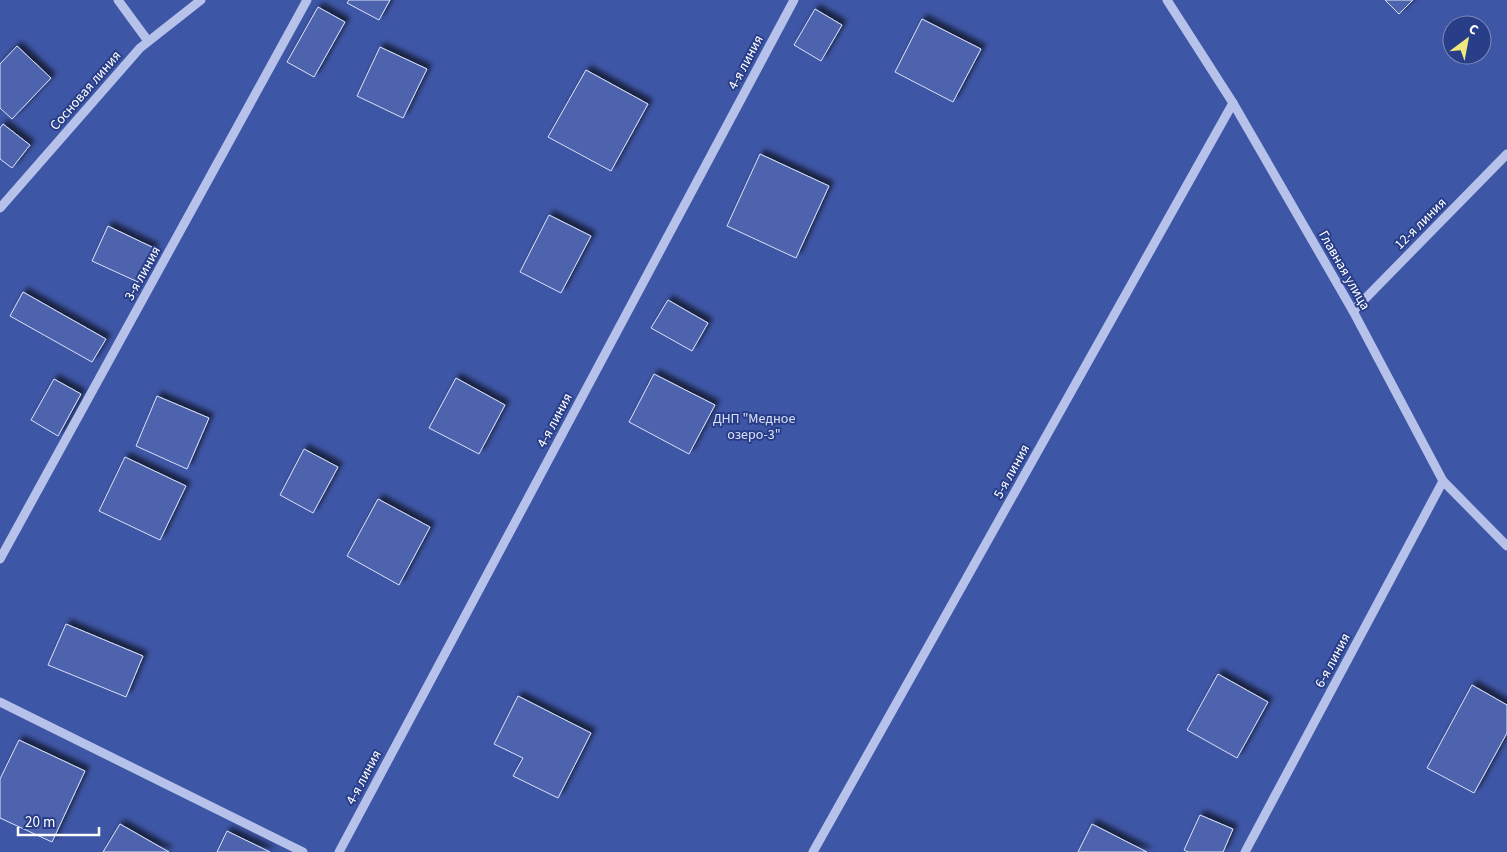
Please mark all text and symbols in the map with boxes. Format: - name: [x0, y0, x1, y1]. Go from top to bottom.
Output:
- north arrow: [1442, 15, 1492, 65]
- text: С: [1465, 19, 1482, 40]
- street label: 4-я линия: [723, 32, 769, 93]
- street label: Сосновая линия: [45, 46, 126, 135]
- street label: 12-я линия: [1390, 193, 1451, 254]
- street label: Главная улица: [1313, 227, 1375, 314]
- street label: 3-я линия: [120, 243, 166, 304]
- street label: 4-я линия: [532, 390, 578, 451]
- park label: ДНП "Медное озеро-3": [713, 409, 795, 445]
- street label: 5-я линия: [989, 441, 1035, 502]
- street label: 6-я линия: [1310, 630, 1356, 691]
- street label: 4-я линия: [341, 747, 387, 808]
- scale bar: [18, 804, 99, 836]
- text: 20 m: [25, 812, 55, 833]

